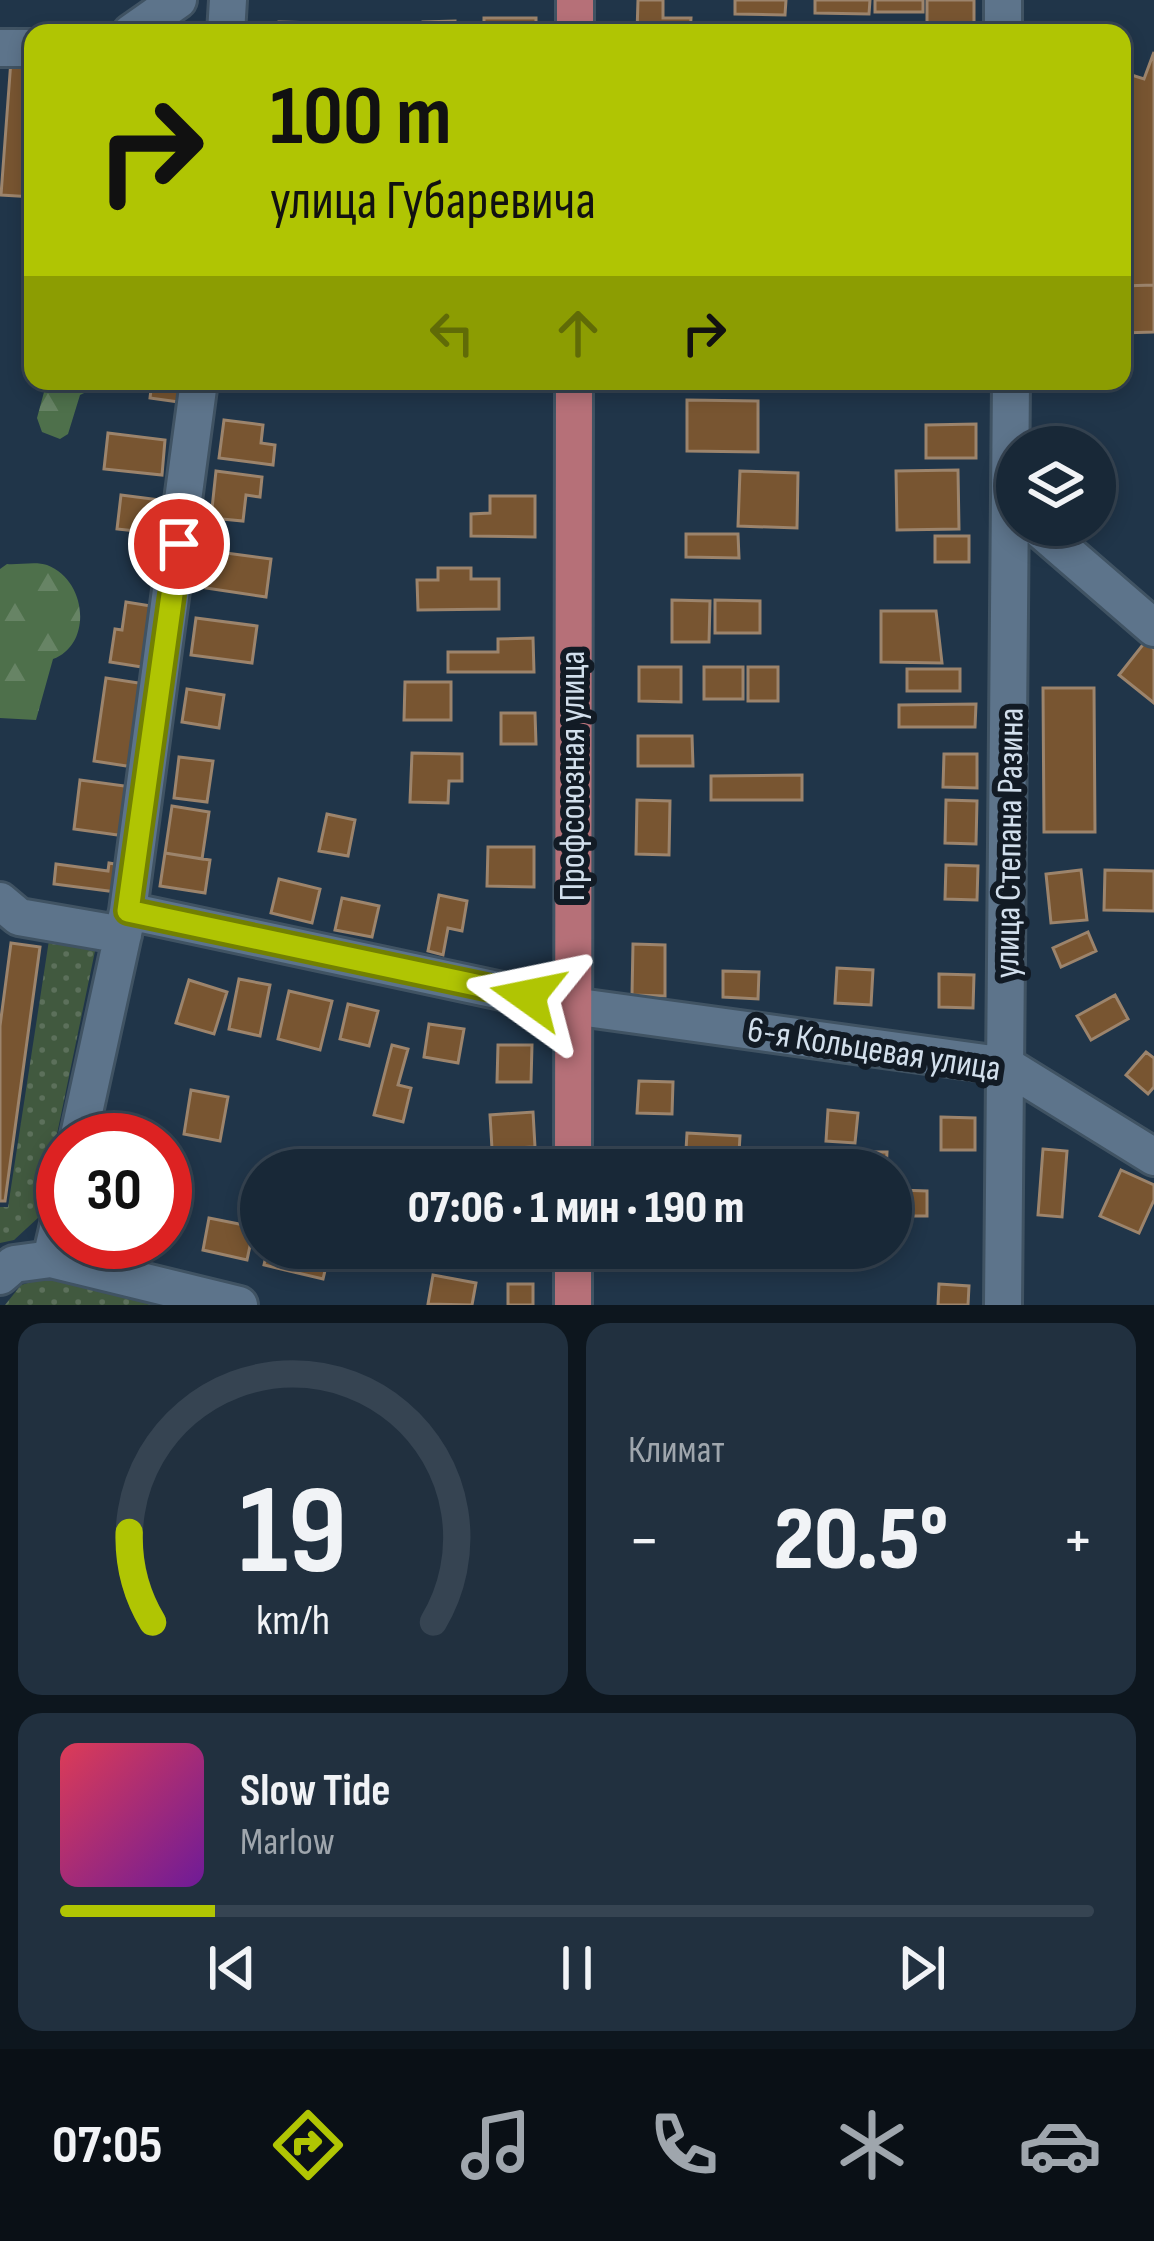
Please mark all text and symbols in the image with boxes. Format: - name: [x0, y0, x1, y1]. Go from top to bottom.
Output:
- text: 100 m: [270, 67, 452, 168]
- icon: right: [72, 72, 228, 228]
- text: улица Губаревича: [270, 169, 596, 234]
- icon: left: [419, 300, 485, 366]
- icon: ahead: [545, 300, 611, 366]
- icon: right: [671, 300, 737, 366]
- map controls: [996, 426, 1116, 546]
- button: layers: [996, 426, 1116, 546]
- pin: [128, 493, 230, 595]
- icon: arrive: [146, 511, 212, 577]
- street label: Профсоюзная улица: [552, 651, 595, 901]
- street label: улица Степана Разина: [986, 707, 1034, 979]
- position arrow: [465, 933, 591, 1059]
- street label: 6-я Кольцевая улица: [744, 1009, 1004, 1091]
- speed limit sign: 30: [36, 1113, 192, 1269]
- text: 07:06 · 1 мин · 190 m: [408, 1181, 744, 1236]
- text: Климат: [628, 1427, 725, 1474]
- text: 19: [239, 1459, 347, 1608]
- text: 20.5°: [774, 1487, 948, 1595]
- text: −: [628, 1502, 660, 1581]
- text: +: [1062, 1502, 1094, 1581]
- text: km/h: [256, 1595, 330, 1647]
- text: Slow Tide: [240, 1764, 391, 1819]
- text: Marlow: [240, 1819, 335, 1866]
- icon: previous: [199, 1935, 265, 2001]
- icon: pause: [544, 1935, 610, 2001]
- icon: next: [889, 1935, 955, 2001]
- icon: directions: [266, 2103, 350, 2187]
- icon: music: [454, 2103, 538, 2187]
- icon: phone: [642, 2103, 726, 2187]
- icon: climate: [830, 2103, 914, 2187]
- icon: car: [1018, 2103, 1102, 2187]
- text: 07:05: [52, 2113, 162, 2178]

